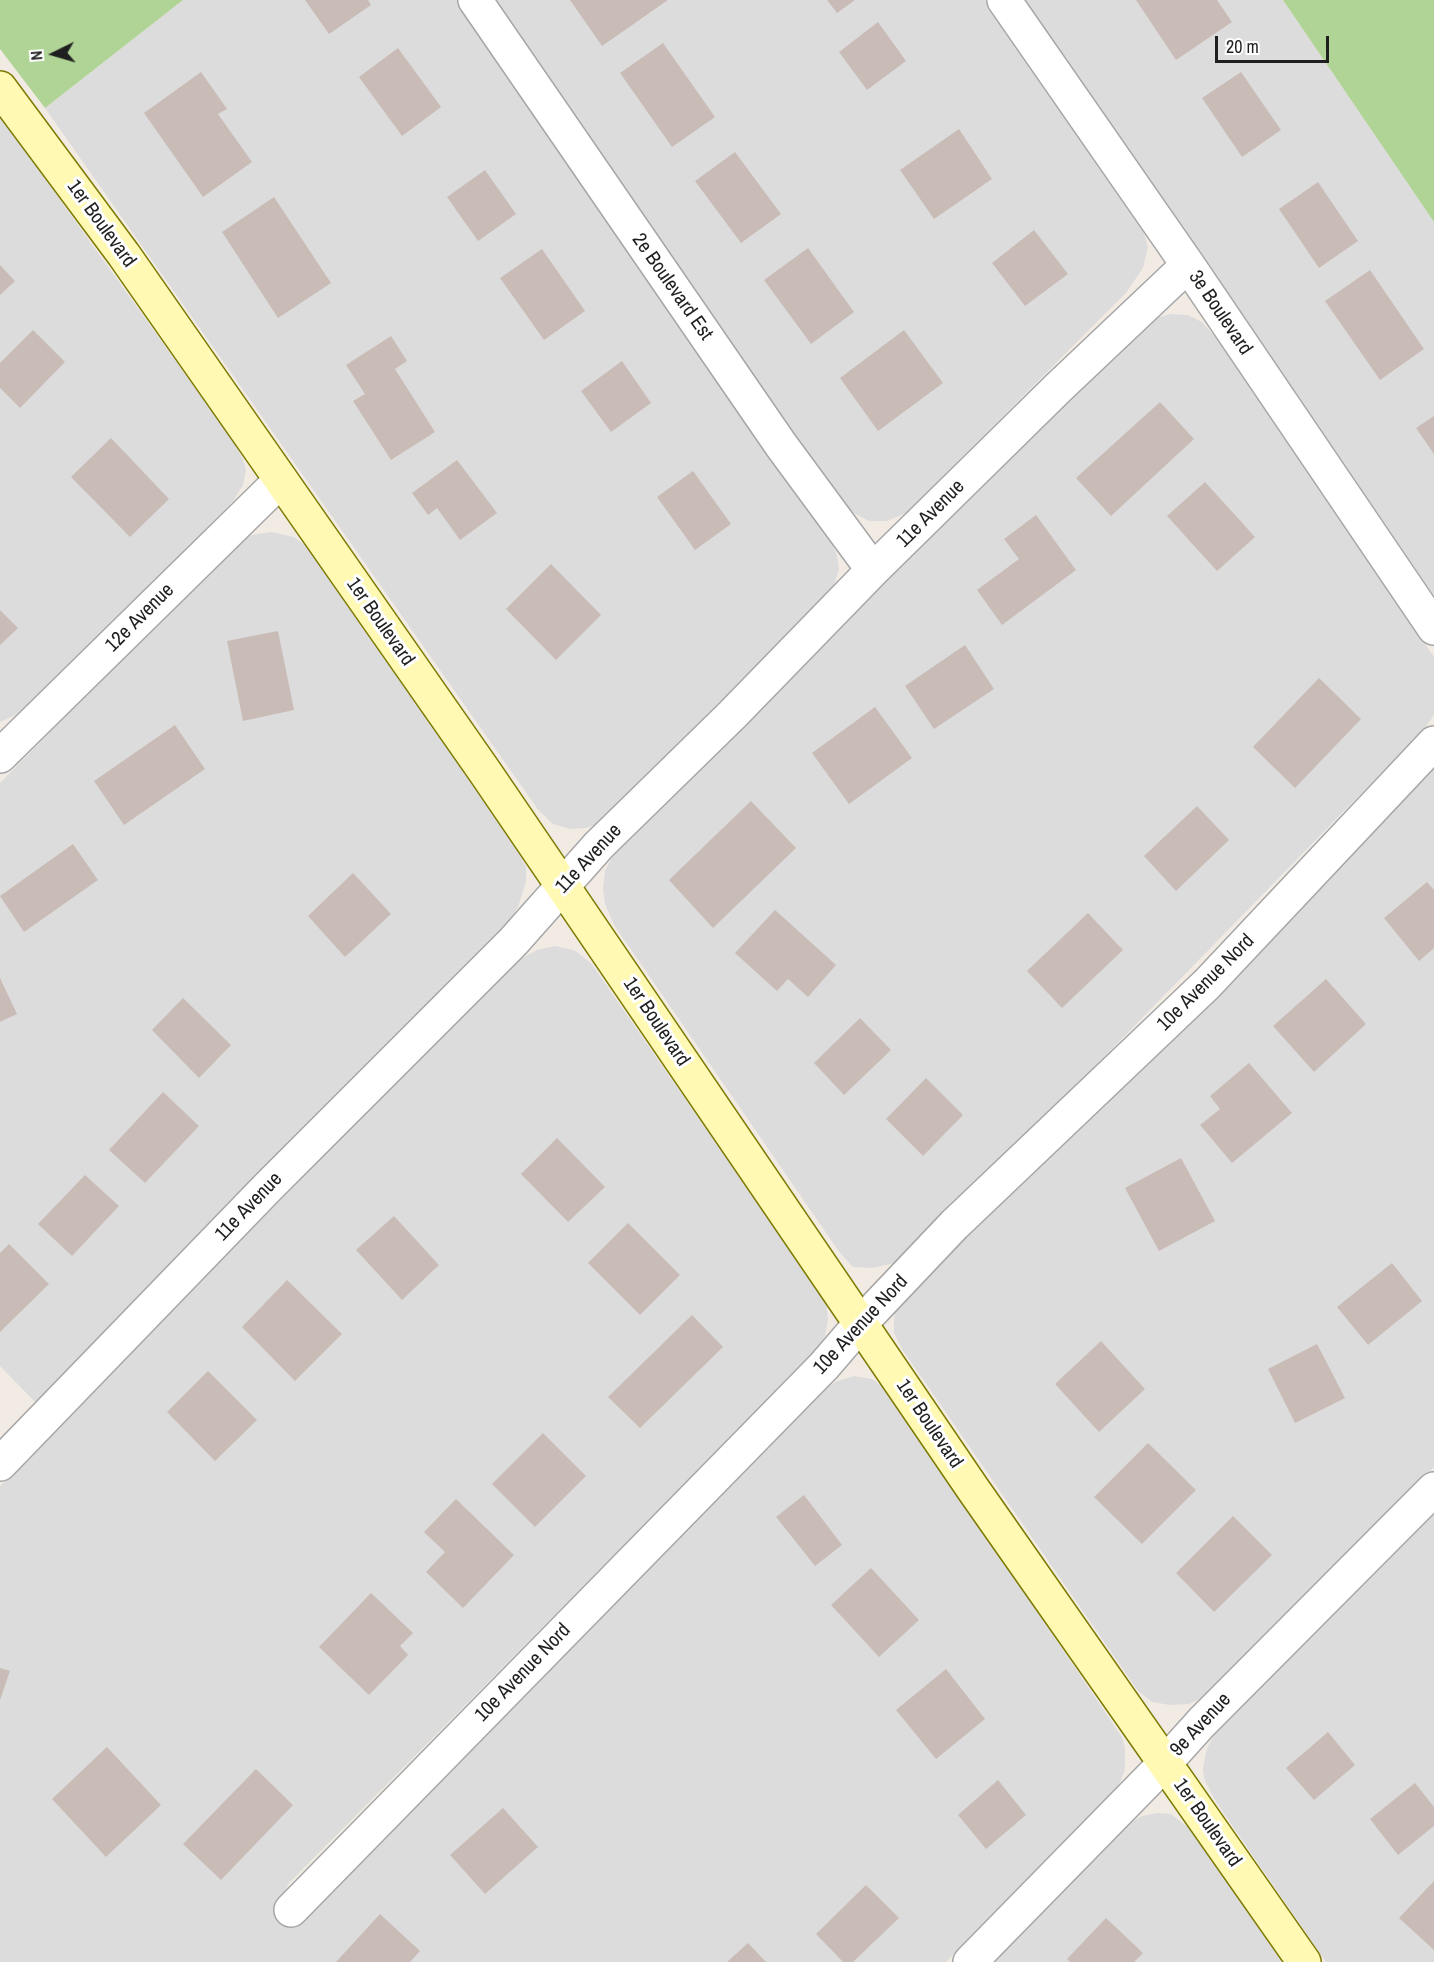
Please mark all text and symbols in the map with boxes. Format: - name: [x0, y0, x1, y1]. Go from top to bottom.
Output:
- north arrow: [24, 24, 84, 84]
- scale bar: [1218, 24, 1332, 62]
- text: 20 m: [1226, 34, 1259, 59]
- text: N: [25, 50, 47, 61]
- street label: 1er Boulevard: [61, 176, 141, 272]
- street label: 2e Boulevard Est: [626, 229, 718, 345]
- street label: 3e Boulevard: [1183, 266, 1257, 360]
- street label: 11e Avenue: [892, 475, 970, 553]
- street label: 1er Boulevard: [341, 573, 419, 671]
- street label: 12e Avenue: [101, 579, 179, 657]
- street label: 11e Avenue: [551, 819, 627, 899]
- street label: 10e Avenue Nord: [1152, 929, 1260, 1037]
- street label: 1er Boulevard: [618, 973, 694, 1071]
- street label: 11e Avenue: [210, 1168, 288, 1246]
- street label: 10e Avenue Nord: [809, 1270, 913, 1380]
- street label: 1er Boulevard: [891, 1375, 967, 1473]
- street label: 10e Avenue Nord: [470, 1619, 576, 1727]
- street label: 9e Avenue: [1166, 1688, 1236, 1762]
- street label: 1er Boulevard: [1168, 1774, 1246, 1872]

